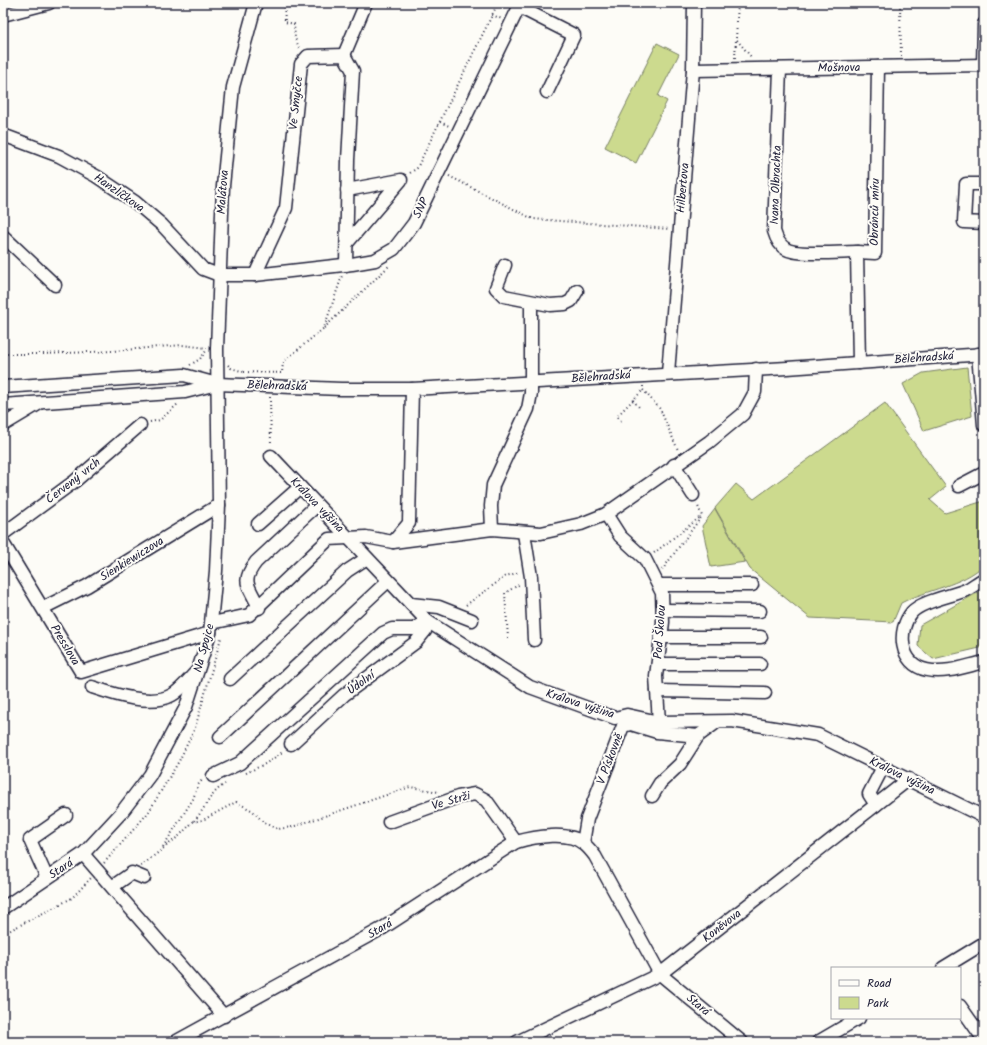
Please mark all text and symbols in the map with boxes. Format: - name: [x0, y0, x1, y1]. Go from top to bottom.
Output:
- street label: Mošnova: [818, 58, 861, 78]
- street label: Ve Smyčce: [284, 74, 308, 131]
- street label: Ivana Olbrachta: [765, 145, 787, 225]
- street label: Hilbertova: [671, 162, 695, 214]
- street label: Hanzlíčkova: [90, 169, 149, 218]
- street label: Malátova: [212, 169, 234, 215]
- street label: Obránců míru: [865, 178, 885, 246]
- street label: SNP: [408, 194, 434, 222]
- street label: Bělehradská: [894, 346, 956, 370]
- street label: Bělehradská: [571, 365, 633, 389]
- street label: Bělehradská: [247, 375, 308, 397]
- street label: Červený vrch: [41, 453, 105, 509]
- street label: Králova výšina: [285, 473, 349, 538]
- street label: Sienkiewiczova: [96, 532, 168, 586]
- street label: Pod Školou: [649, 604, 671, 660]
- street label: Presslova: [45, 621, 85, 670]
- street label: Na Spojce: [188, 621, 220, 675]
- street label: Údolní: [343, 665, 381, 700]
- street label: Králova výšina: [543, 684, 617, 724]
- street label: V Pískovně: [592, 730, 629, 787]
- street label: Králova výšina: [866, 752, 939, 800]
- street label: Ve Strži: [429, 786, 474, 816]
- street label: Stará: [45, 853, 78, 884]
- street label: Koněvova: [698, 904, 746, 947]
- street label: Stará: [364, 913, 397, 944]
- legend: [831, 967, 961, 1019]
- text: Road: [867, 974, 892, 993]
- street label: Stará: [682, 989, 715, 1022]
- text: Park: [867, 994, 889, 1013]

